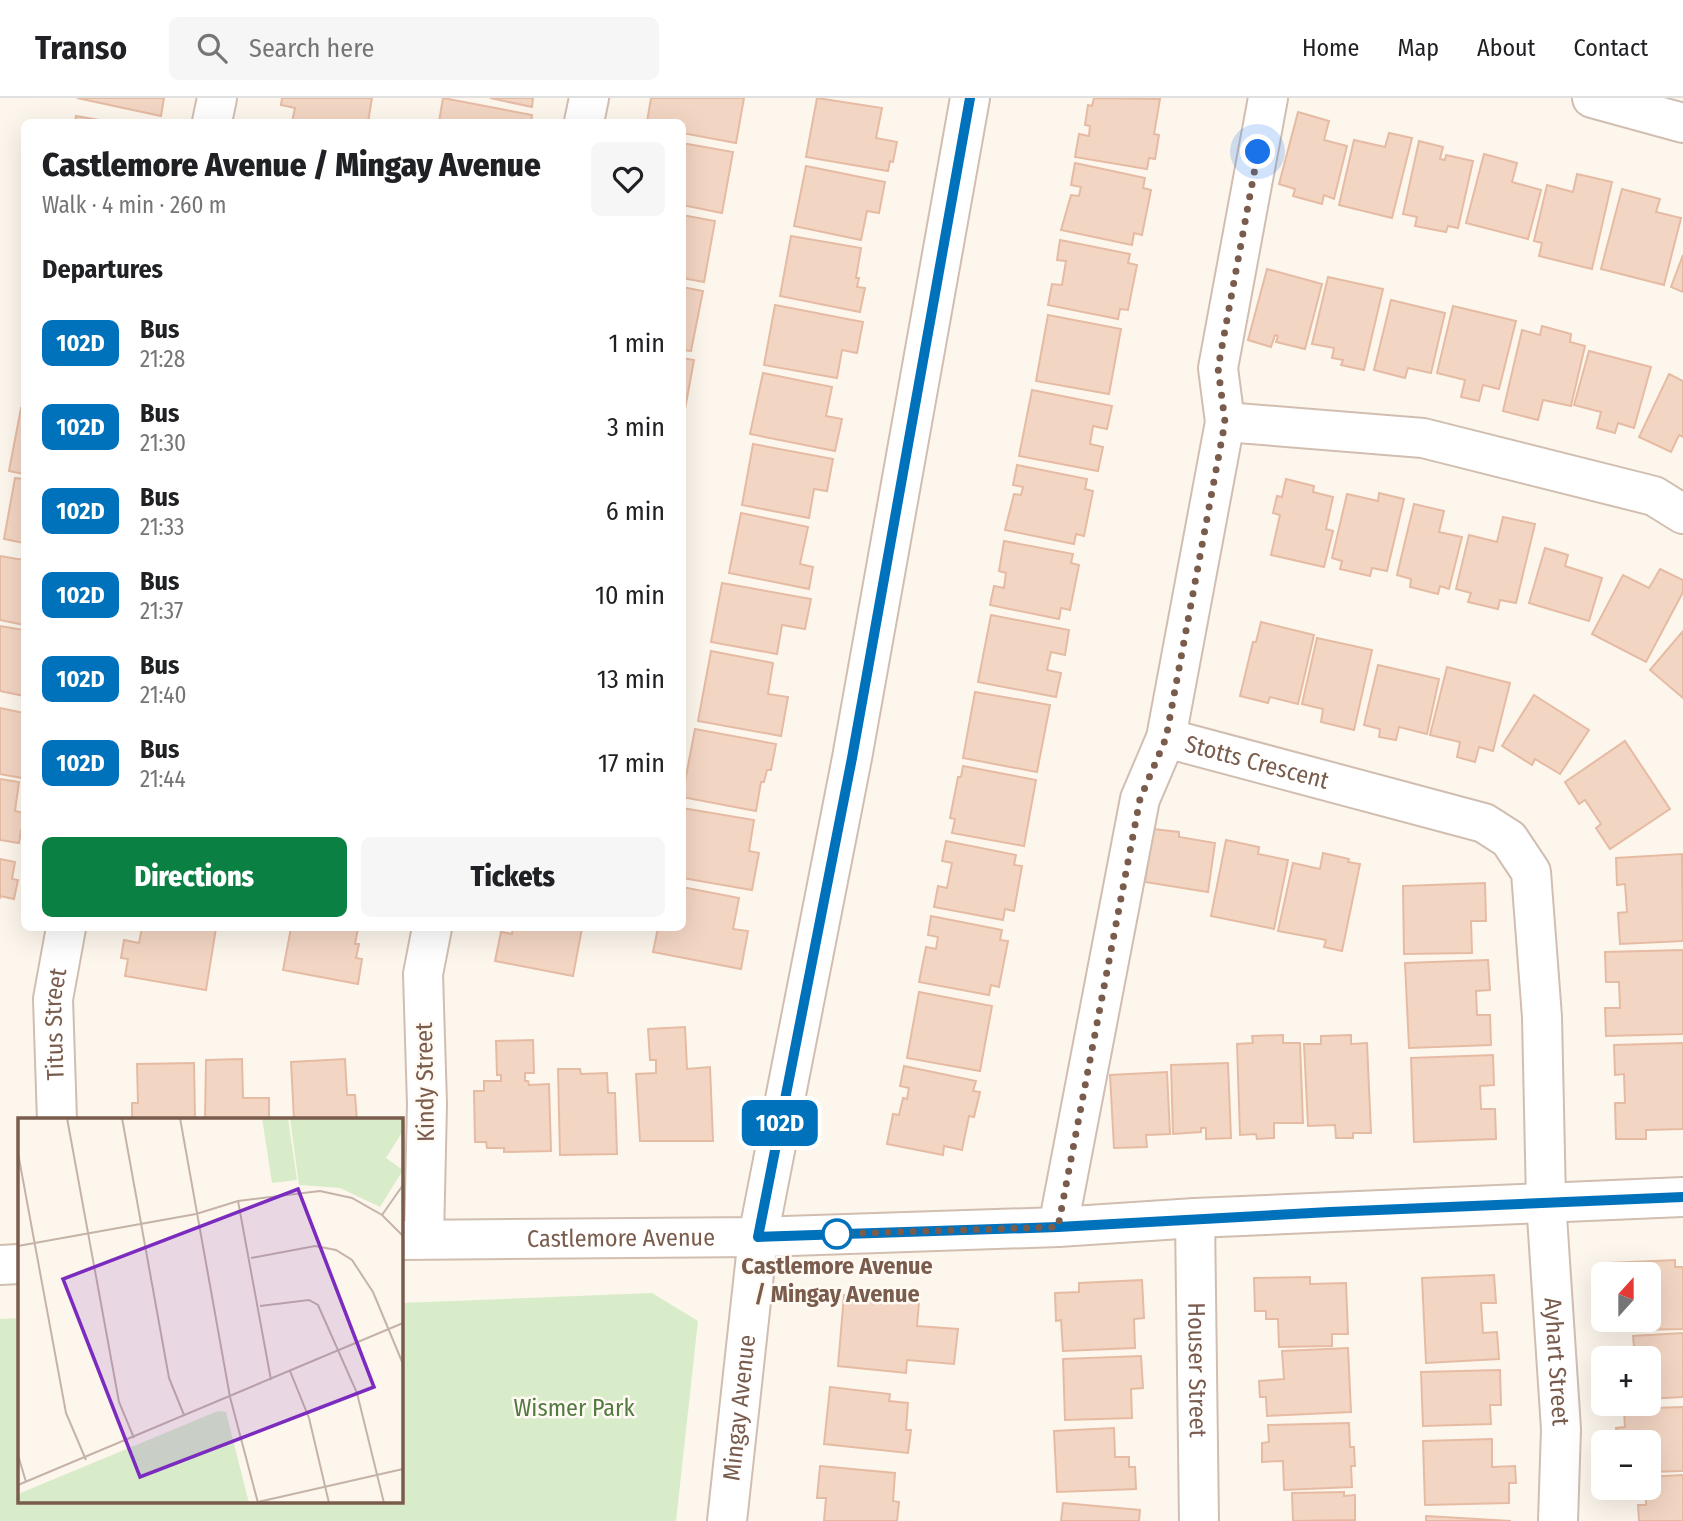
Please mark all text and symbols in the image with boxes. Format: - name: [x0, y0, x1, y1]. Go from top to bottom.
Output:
- search box: [169, 17, 659, 80]
- text: Transo: [35, 28, 127, 68]
- icon: search: [193, 29, 231, 67]
- text: Search here: [249, 33, 374, 64]
- text: Home: [1302, 34, 1359, 62]
- text: Map: [1397, 34, 1439, 62]
- text: About: [1477, 34, 1535, 62]
- text: Contact: [1573, 34, 1648, 62]
- your location: [1240, 134, 1275, 169]
- button: heart: [591, 142, 665, 216]
- text: Castlemore Avenue / Mingay Avenue: [42, 145, 541, 185]
- text: Walk · 4 min · 260 m: [42, 191, 227, 219]
- text: Departures: [42, 254, 163, 285]
- text: Bus: [140, 314, 179, 345]
- text: 1 min: [609, 328, 665, 359]
- text: 102D: [56, 329, 105, 357]
- text: 21:28: [140, 345, 185, 373]
- text: Bus: [140, 398, 179, 429]
- text: 3 min: [607, 412, 665, 443]
- text: 102D: [56, 413, 105, 441]
- text: 21:30: [140, 429, 186, 457]
- text: Bus: [140, 482, 179, 513]
- text: 6 min: [606, 496, 665, 527]
- text: 102D: [56, 497, 105, 525]
- text: 21:33: [140, 513, 184, 541]
- text: Bus: [140, 566, 179, 597]
- text: 10 min: [595, 580, 665, 611]
- text: 102D: [56, 581, 105, 609]
- text: 21:37: [140, 597, 183, 625]
- text: Bus: [140, 650, 179, 681]
- text: 13 min: [597, 664, 665, 695]
- text: 102D: [56, 665, 105, 693]
- text: 21:40: [140, 681, 186, 709]
- street label: Stotts Crescent: [1182, 730, 1332, 795]
- text: Bus: [140, 734, 179, 765]
- text: 17 min: [598, 748, 665, 779]
- text: 102D: [56, 749, 105, 777]
- text: 21:44: [140, 765, 186, 793]
- button: Directions: [42, 837, 347, 917]
- button: Tickets: [361, 837, 665, 917]
- street label: Titus Street: [39, 966, 72, 1081]
- street label: Kindy Street: [410, 1022, 440, 1142]
- line badge: 102D: [731, 1100, 829, 1146]
- text: 102D: [756, 1109, 804, 1137]
- inset map: [18, 1118, 402, 1504]
- marker: Castlemore Avenue / Mingay Avenue: [822, 1219, 852, 1249]
- street label: Castlemore Avenue: [527, 1223, 715, 1253]
- place label: Castlemore Avenue / Mingay Avenue: [741, 1252, 933, 1308]
- north arrow: [1591, 1262, 1661, 1332]
- map controls: [1591, 1262, 1661, 1500]
- street label: Ayhart Street: [1538, 1297, 1575, 1427]
- street label: Houser Street: [1182, 1302, 1212, 1438]
- street label: Mingay Avenue: [718, 1333, 761, 1482]
- button: +: [1591, 1346, 1661, 1416]
- park label: Wismer Park: [513, 1394, 635, 1422]
- button: −: [1591, 1430, 1661, 1500]

